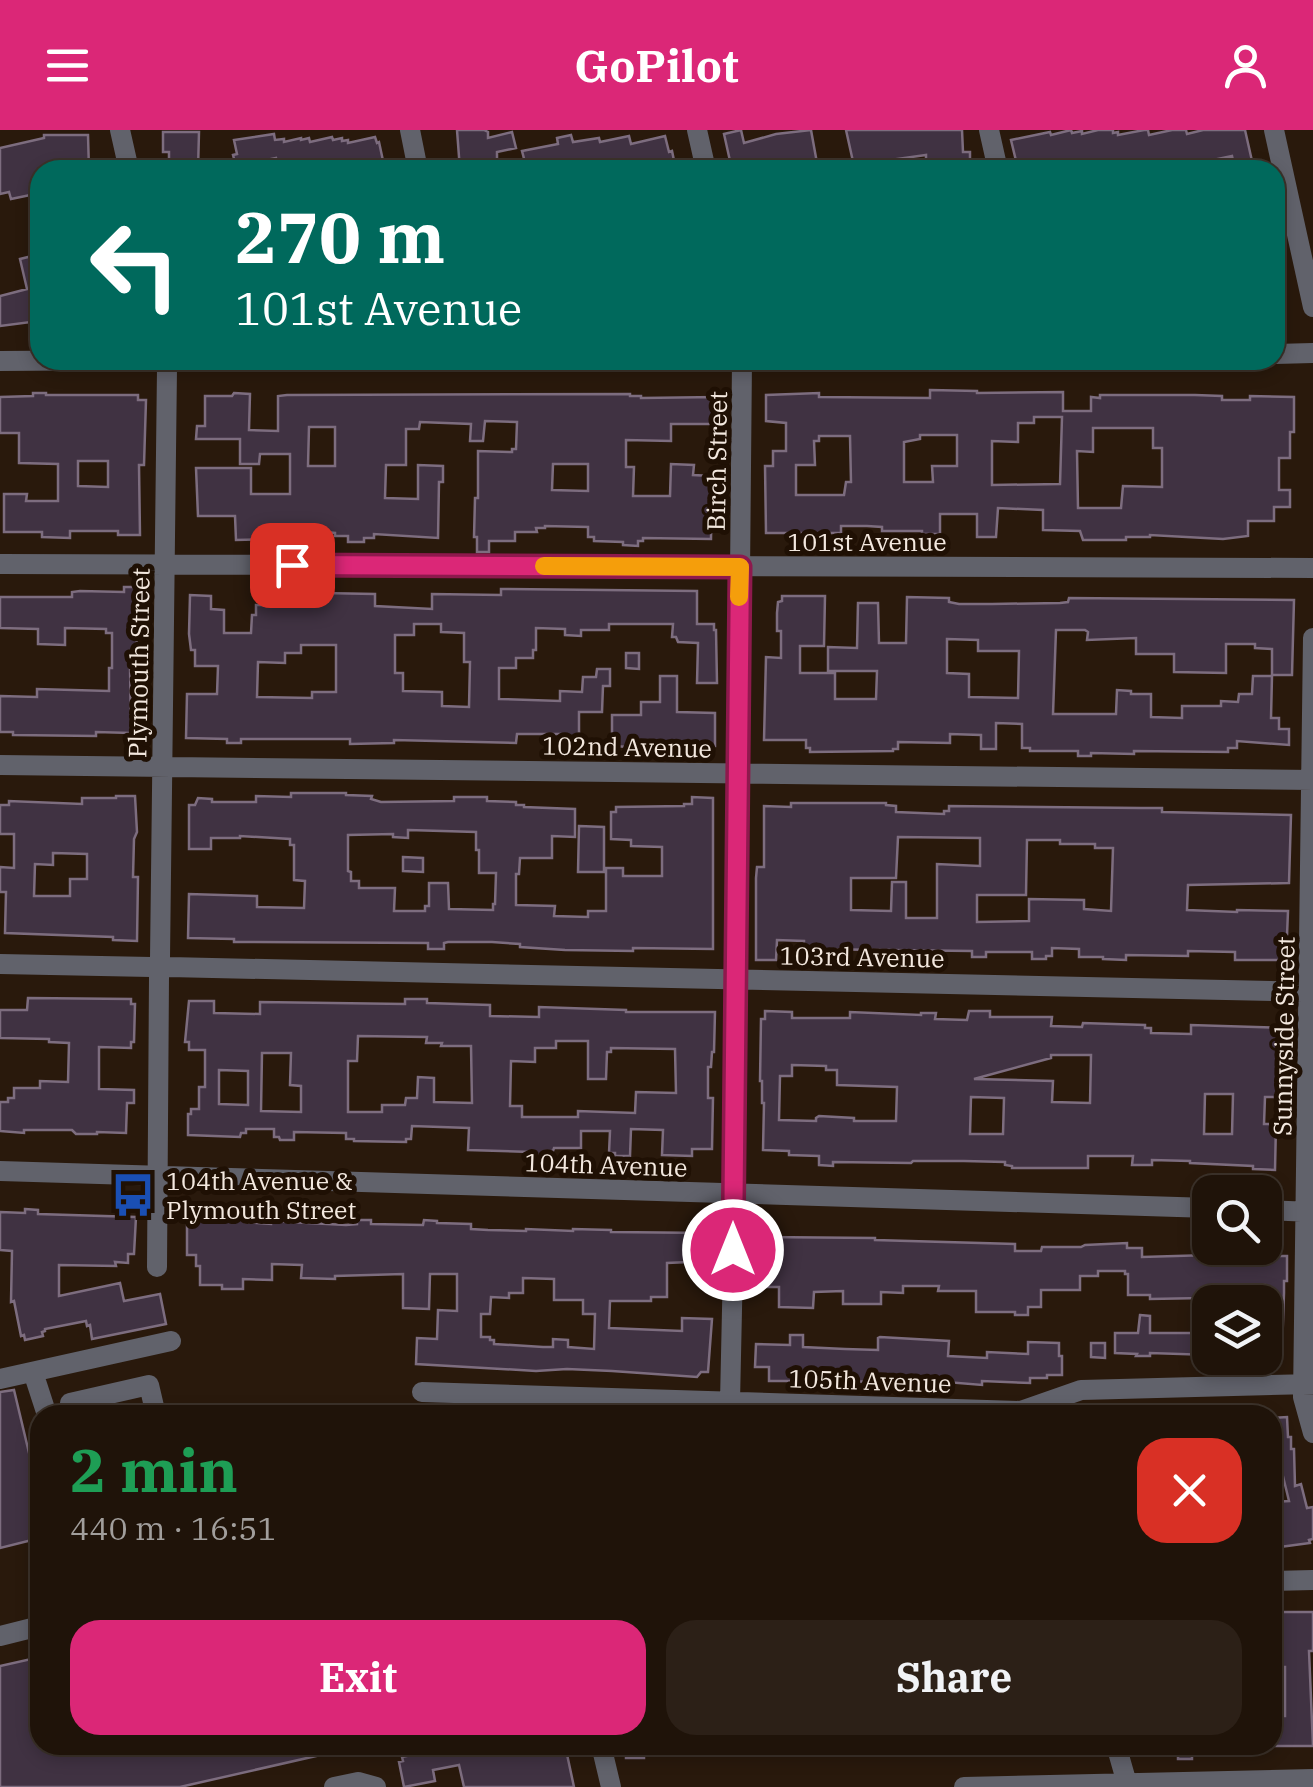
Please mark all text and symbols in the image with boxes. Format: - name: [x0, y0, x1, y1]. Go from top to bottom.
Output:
- text: GoPilot: [574, 36, 739, 94]
- icon: menu: [40, 38, 95, 93]
- icon: person: [1218, 38, 1273, 93]
- text: 270 m: [235, 191, 445, 282]
- icon: left: [70, 200, 200, 330]
- text: 101st Avenue: [235, 279, 522, 337]
- street label: Birch Street: [699, 390, 734, 531]
- pin: [250, 523, 335, 608]
- street label: 101st Avenue: [787, 525, 947, 558]
- icon: arrive: [265, 538, 320, 593]
- street label: Plymouth Street: [120, 567, 157, 758]
- street label: 102nd Avenue: [542, 729, 712, 764]
- street label: Sunnyside Street: [1265, 936, 1302, 1136]
- street label: 103rd Avenue: [779, 939, 945, 974]
- street label: 104th Avenue: [524, 1145, 688, 1184]
- place label: 104th Avenue & Plymouth Street: [166, 1164, 357, 1226]
- bus stop icon: 104th Avenue & Plymouth Street: [109, 1171, 157, 1219]
- map controls: [1192, 1175, 1282, 1375]
- button: search: [1192, 1175, 1282, 1265]
- position arrow: [681, 1198, 785, 1302]
- button: layers: [1192, 1285, 1282, 1375]
- street label: 105th Avenue: [788, 1361, 952, 1400]
- text: 2 min: [70, 1430, 238, 1509]
- button: close: [1137, 1438, 1242, 1543]
- text: 440 m · 16:51: [70, 1507, 277, 1549]
- button: Exit: [70, 1620, 646, 1735]
- button: Share: [666, 1620, 1242, 1735]

